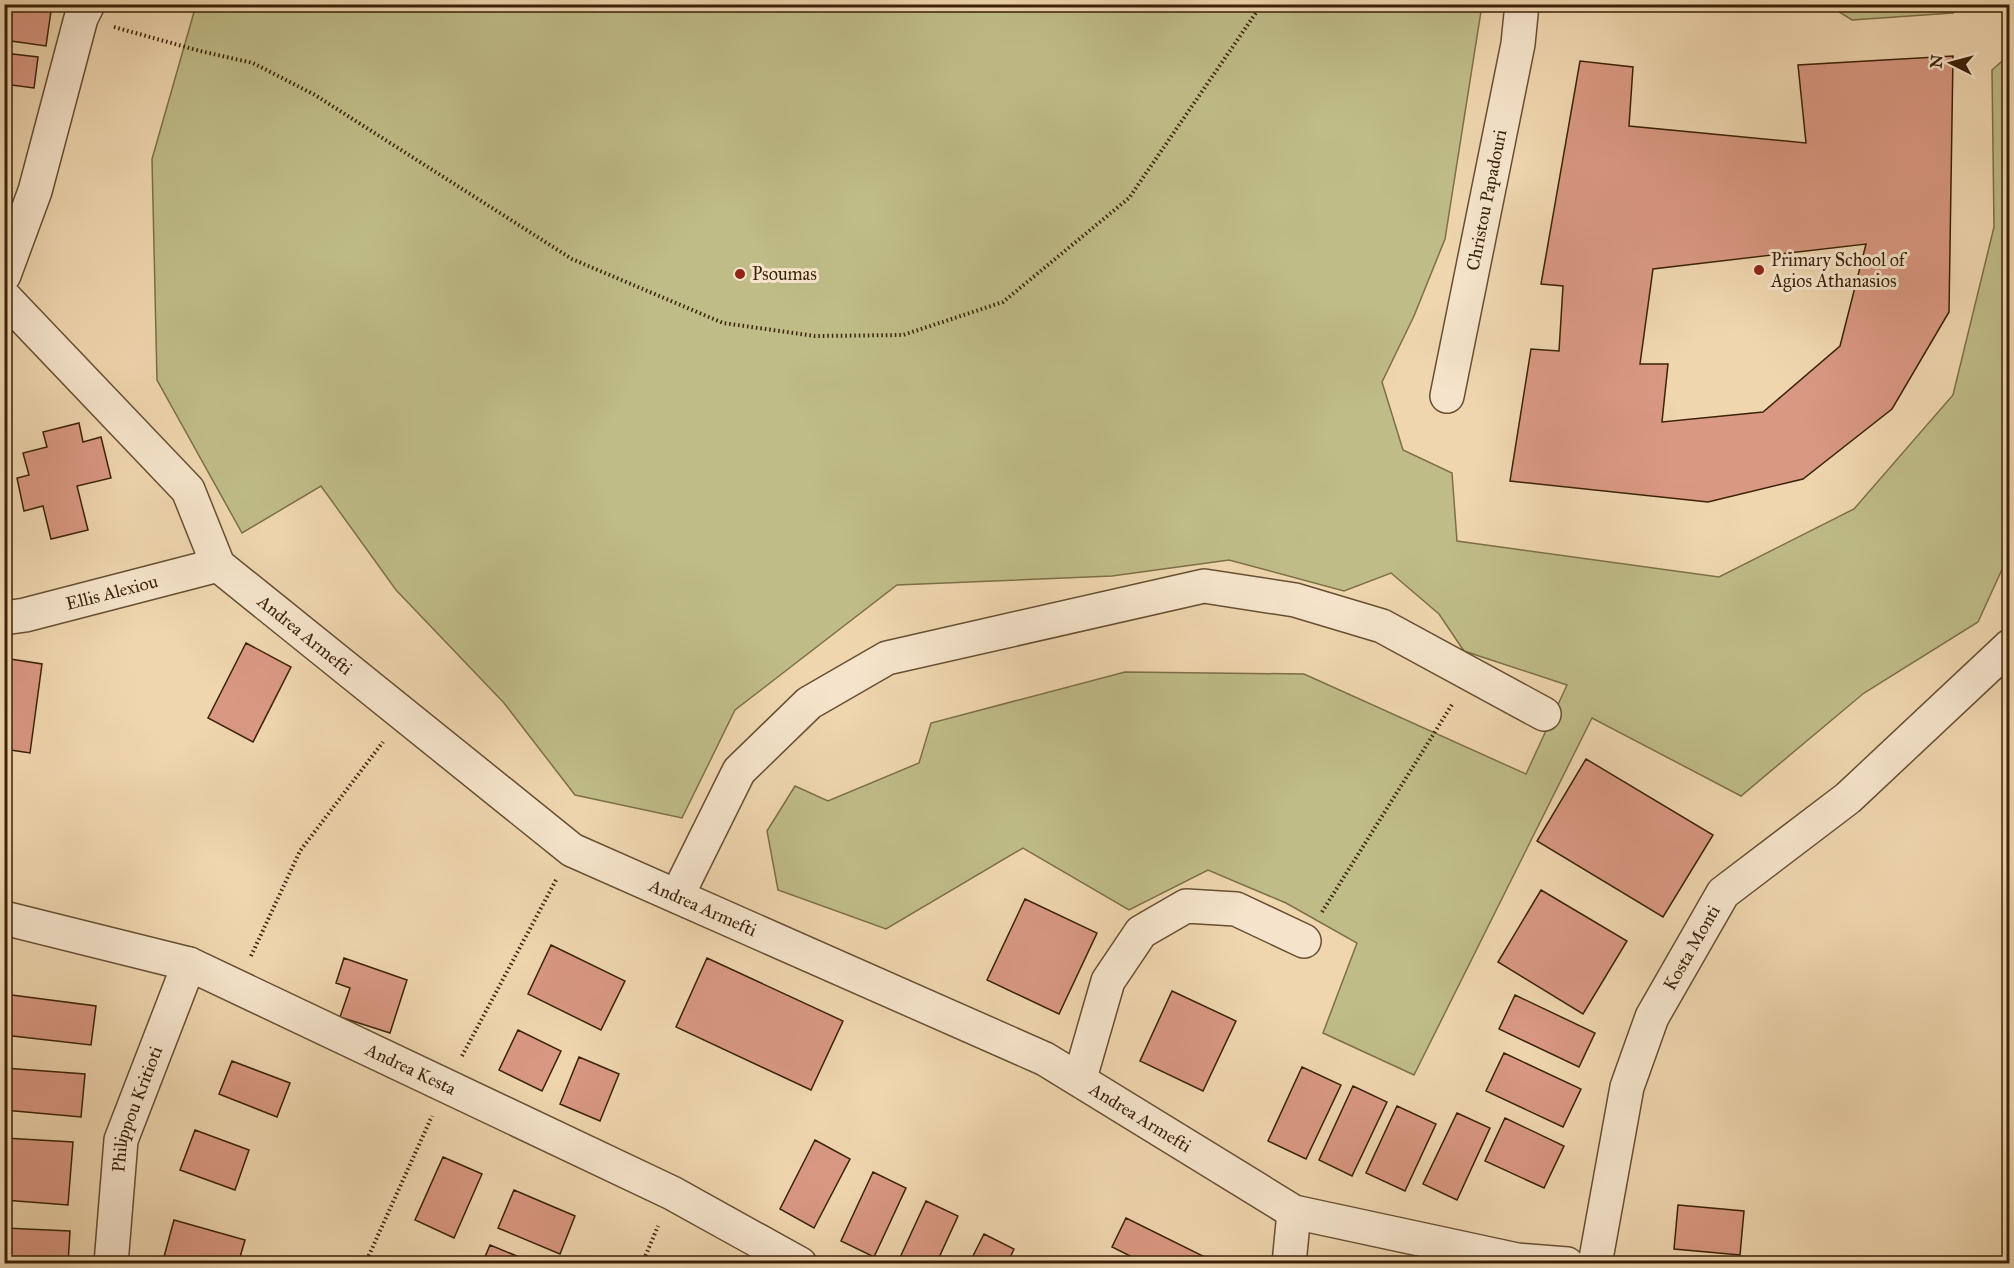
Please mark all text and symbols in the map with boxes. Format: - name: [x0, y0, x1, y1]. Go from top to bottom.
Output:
- north arrow: [1921, 33, 1981, 93]
- text: N: [1926, 53, 1947, 69]
- street label: Christou Papadouri: [1462, 127, 1512, 272]
- place label: Primary School of Agios Athanasios: [1770, 249, 1908, 293]
- place label: Psoumas: [752, 263, 817, 285]
- marker: Primary School of Agios Athanasios: [1752, 263, 1766, 277]
- marker: Psoumas: [733, 267, 747, 281]
- street label: Ellis Alexiou: [64, 570, 161, 615]
- street label: Andrea Armefti: [252, 590, 357, 680]
- street label: Andrea Armefti: [645, 874, 760, 941]
- street label: Kosta Monti: [1659, 901, 1725, 994]
- street label: Andrea Kesta: [361, 1038, 460, 1100]
- street label: Philippou Kritioti: [107, 1043, 167, 1173]
- street label: Andrea Armefti: [1085, 1078, 1195, 1157]

